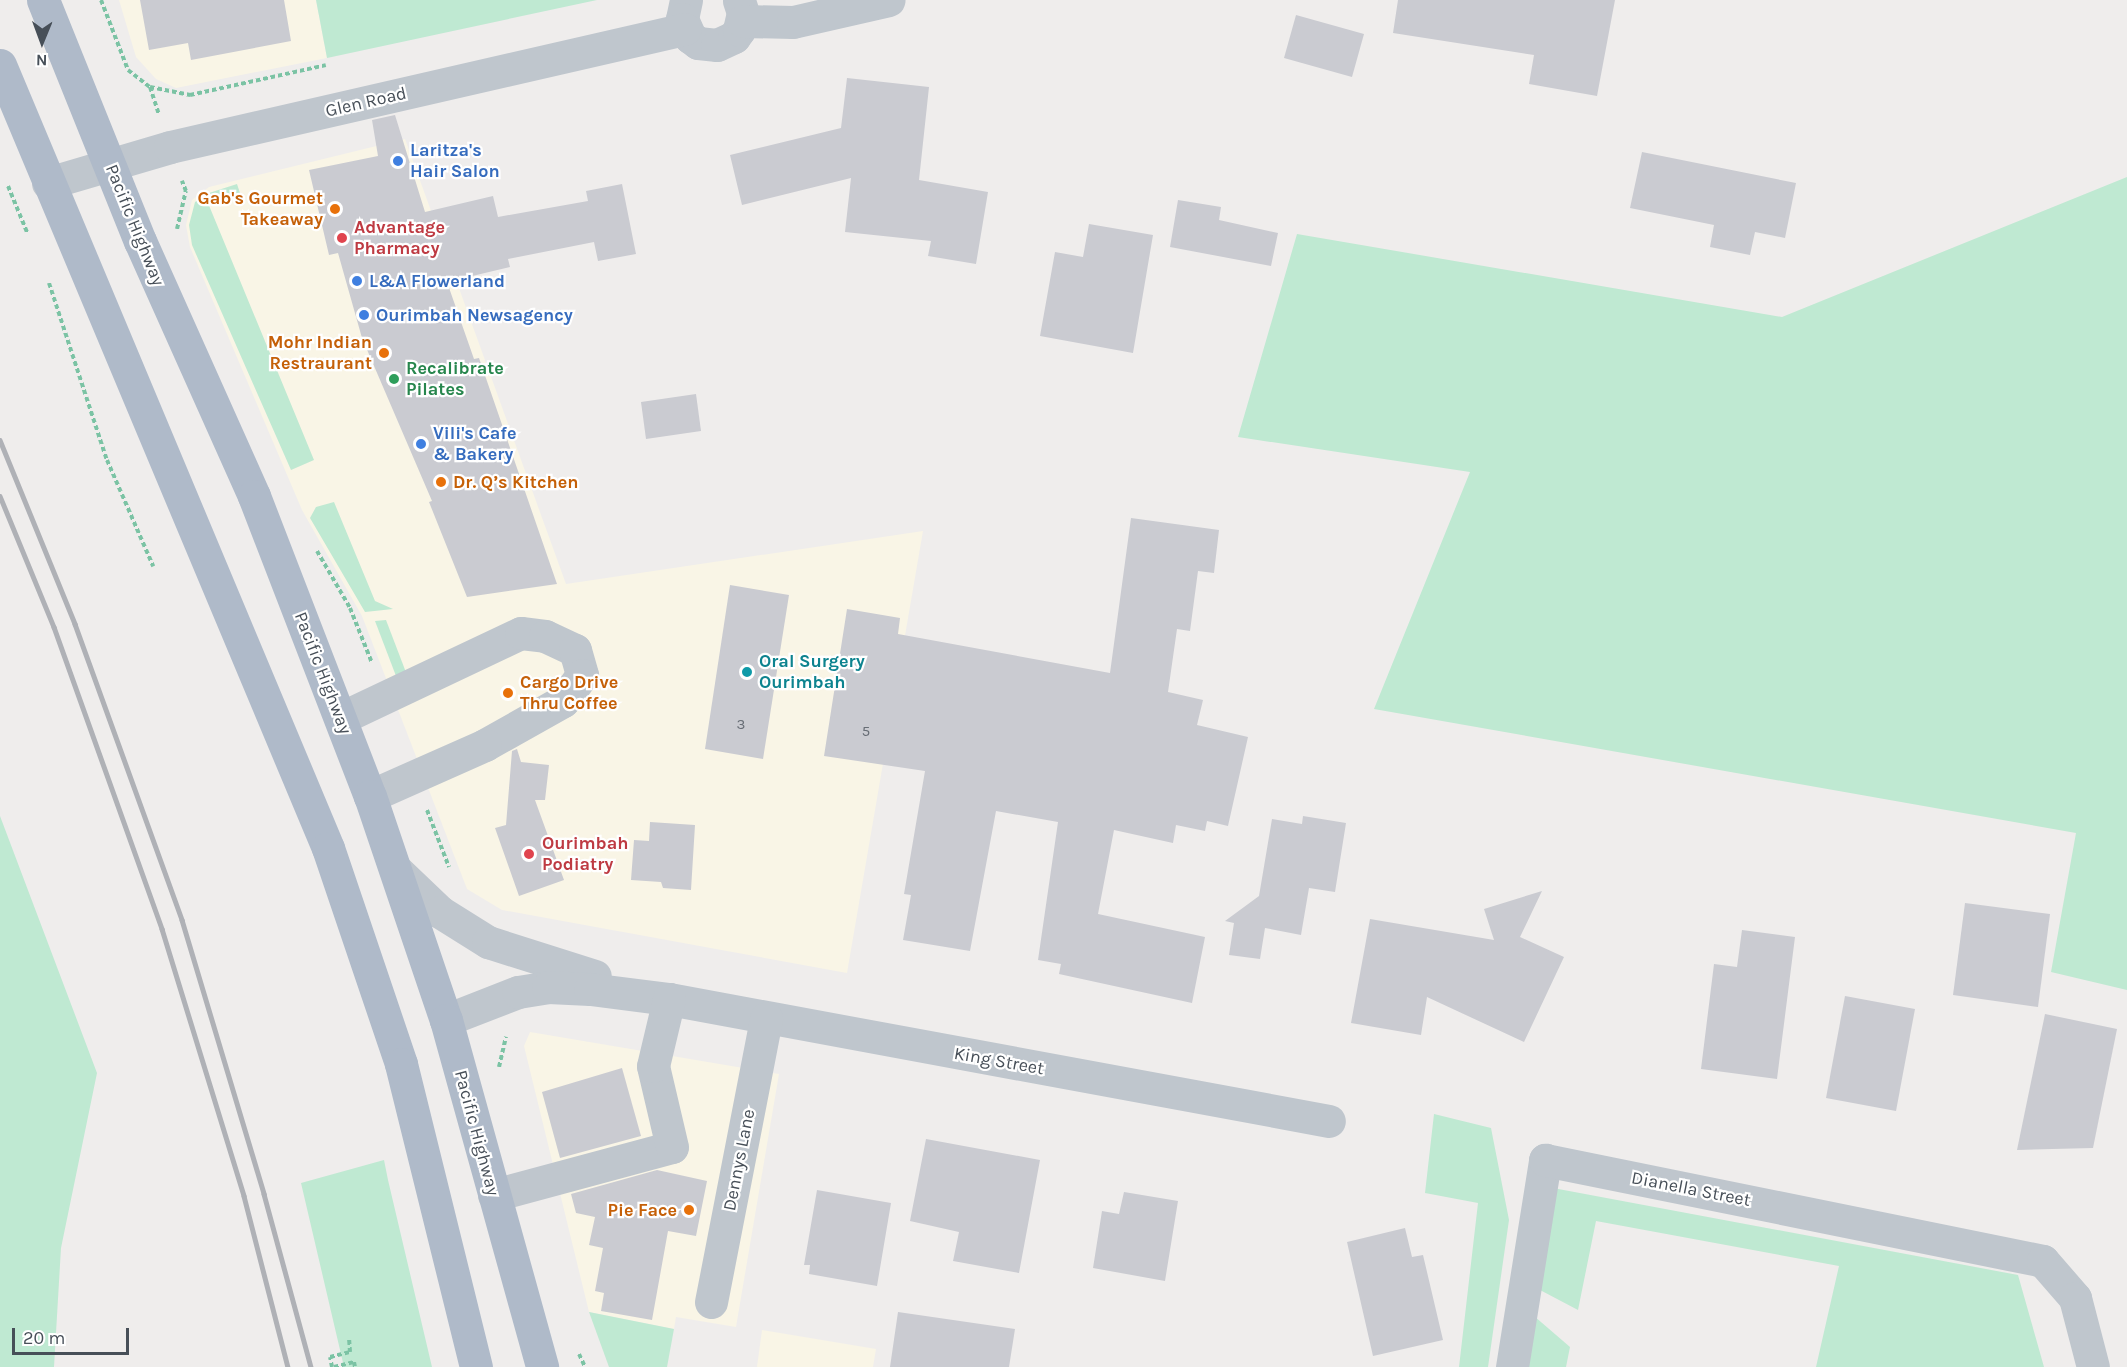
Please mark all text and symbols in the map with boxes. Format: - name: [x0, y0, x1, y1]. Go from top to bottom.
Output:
- north arrow: [12, 12, 72, 72]
- text: N: [36, 51, 48, 70]
- street label: Glen Road: [323, 82, 409, 122]
- place label: Laritza's Hair Salon: [410, 140, 500, 182]
- marker: Laritza's Hair Salon: [391, 154, 405, 168]
- street label: Pacific Highway: [101, 161, 169, 289]
- place label: Gab's Gourmet Takeaway: [198, 188, 323, 230]
- marker: Gab's Gourmet Takeaway: [328, 202, 342, 216]
- place label: Advantage Pharmacy: [354, 217, 445, 260]
- marker: Advantage Pharmacy: [335, 231, 349, 245]
- place label: L&A Flowerland: [369, 270, 505, 292]
- marker: L&A Flowerland: [350, 274, 364, 288]
- place label: Ourimbah Newsagency: [376, 304, 573, 326]
- marker: Ourimbah Newsagency: [357, 308, 371, 322]
- place label: Mohr Indian Restraurant: [268, 332, 372, 374]
- marker: Mohr Indian Restraurant: [377, 346, 391, 360]
- place label: Recalibrate Pilates: [406, 358, 504, 400]
- marker: Recalibrate Pilates: [387, 372, 401, 386]
- place label: Vili's Cafe & Bakery: [433, 423, 517, 466]
- marker: Vili's Cafe & Bakery: [414, 437, 428, 451]
- place label: Dr. Q’s Kitchen: [453, 471, 578, 493]
- marker: Dr. Q’s Kitchen: [434, 475, 448, 489]
- street label: Pacific Highway: [290, 609, 356, 737]
- place label: Oral Surgery Ourimbah: [759, 651, 865, 694]
- marker: Oral Surgery Ourimbah: [740, 665, 754, 679]
- place label: Cargo Drive Thru Coffee: [520, 672, 618, 714]
- marker: Cargo Drive Thru Coffee: [501, 686, 515, 700]
- house number: 3: [737, 716, 745, 734]
- house number: 5: [862, 723, 870, 741]
- place label: Ourimbah Podiatry: [542, 833, 628, 876]
- marker: Ourimbah Podiatry: [520, 845, 538, 863]
- street label: King Street: [952, 1042, 1046, 1080]
- street label: Pacific Highway: [450, 1068, 504, 1198]
- street label: Dennys Lane: [719, 1107, 759, 1213]
- street label: Dianella Street: [1630, 1167, 1752, 1211]
- place label: Pie Face: [608, 1199, 677, 1221]
- marker: Pie Face: [682, 1203, 696, 1217]
- scale bar: [15, 1316, 132, 1354]
- text: 20 m: [23, 1327, 65, 1349]

